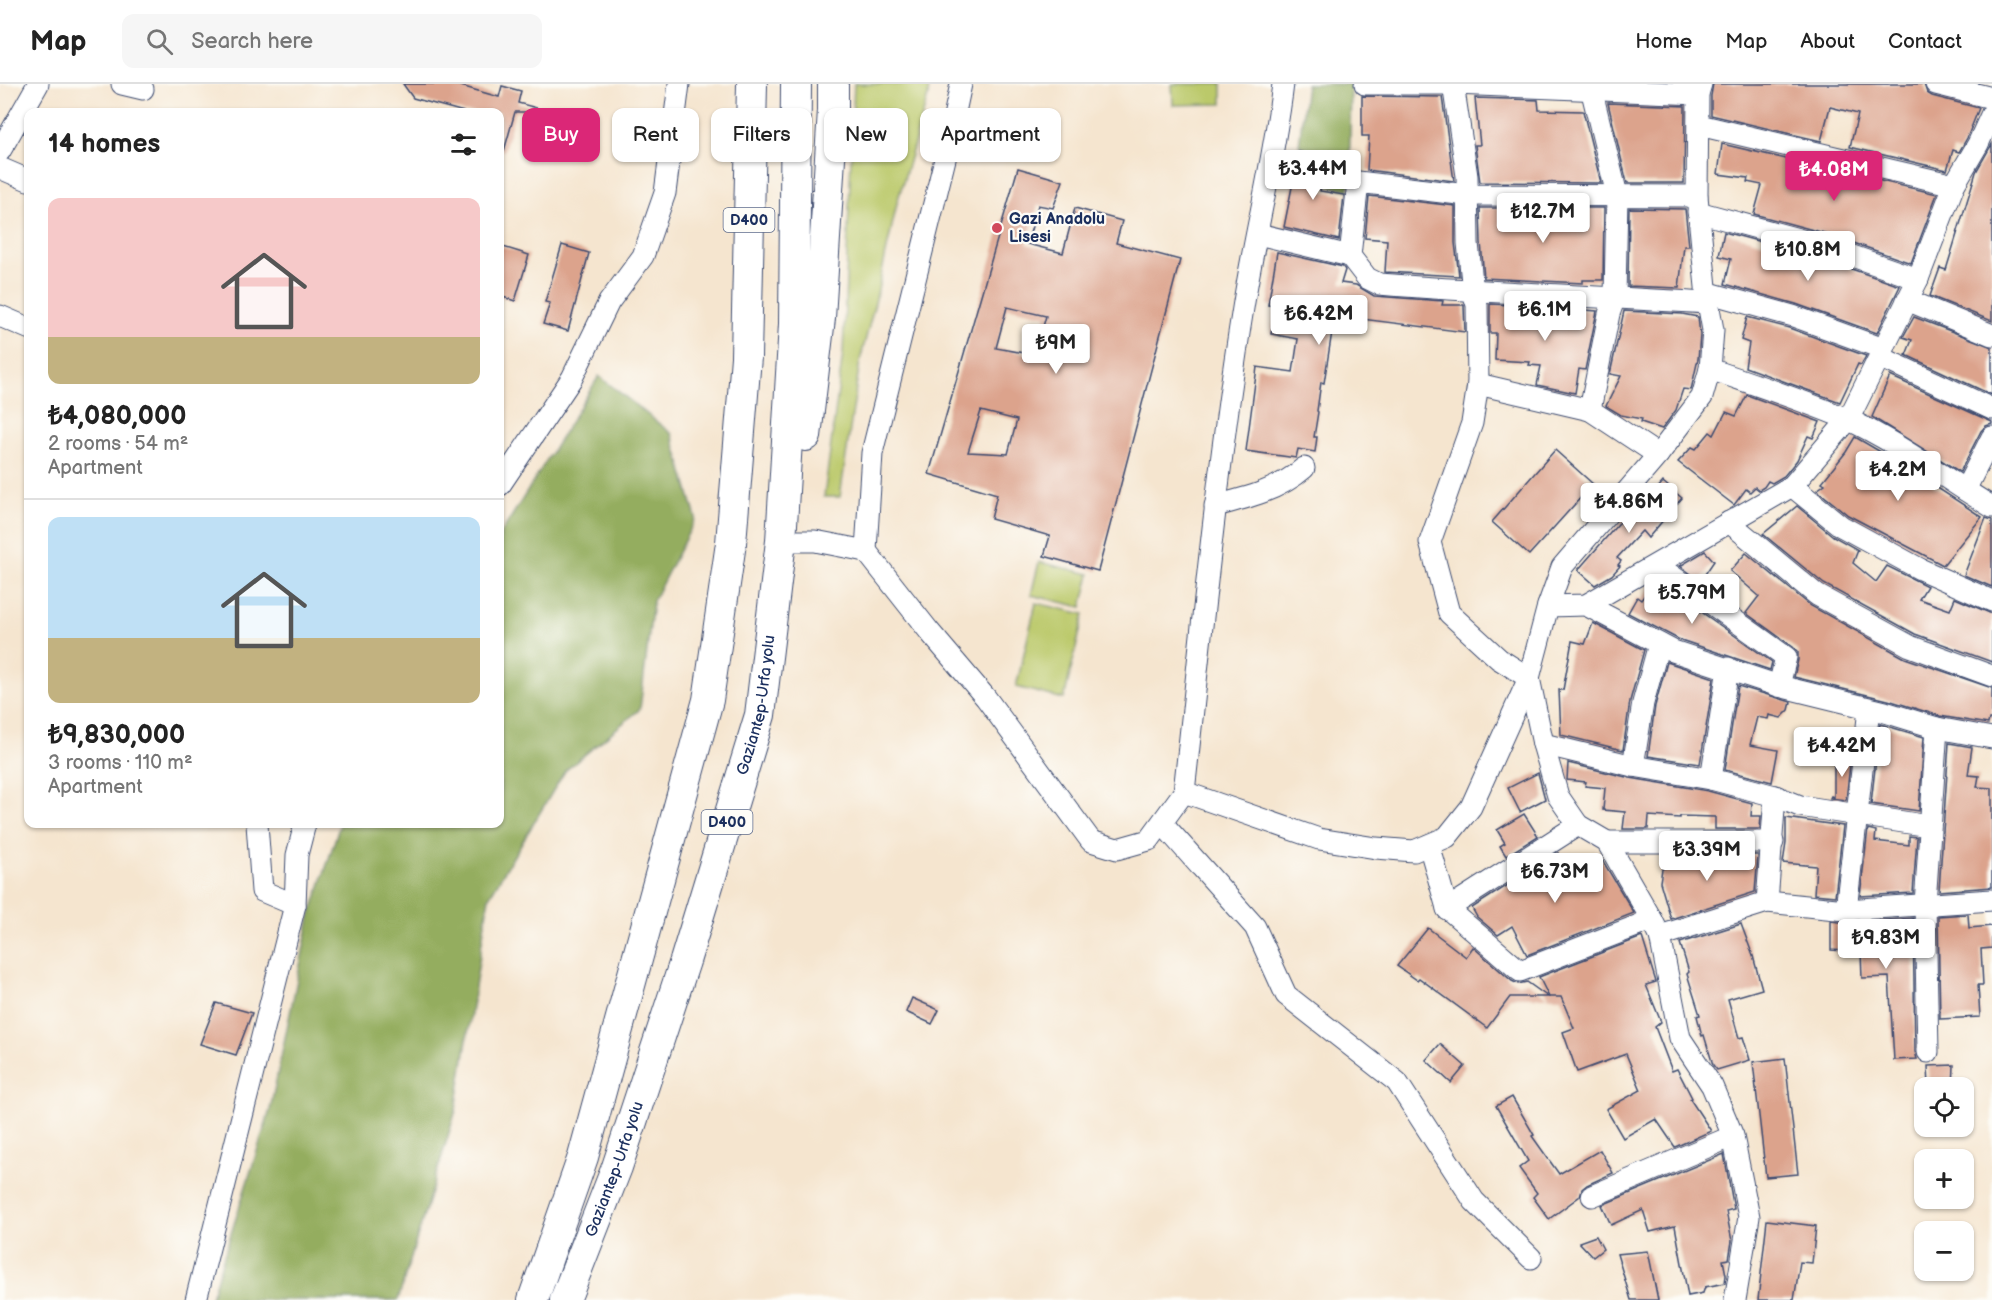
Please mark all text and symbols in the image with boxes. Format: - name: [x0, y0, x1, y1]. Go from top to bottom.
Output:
- search box: [122, 14, 542, 68]
- text: Map: [30, 25, 86, 58]
- icon: search: [143, 25, 176, 58]
- text: Search here: [191, 28, 313, 55]
- text: Home: [1635, 29, 1692, 54]
- text: Map: [1725, 29, 1767, 54]
- text: About: [1800, 29, 1855, 54]
- text: Contact: [1888, 29, 1962, 54]
- chip: Buy: [522, 108, 600, 162]
- chip: Rent: [612, 108, 699, 162]
- chip: Filters: [711, 108, 812, 162]
- chip: New: [824, 108, 908, 162]
- chip: Apartment: [920, 108, 1061, 162]
- icon: filters: [447, 128, 480, 161]
- text: 14 homes: [48, 129, 160, 160]
- pin: ₺3.44M: [1264, 150, 1362, 201]
- pin: ₺4.08M: [1785, 151, 1883, 202]
- text: ₺3.44M: [1279, 157, 1347, 181]
- text: ₺4.08M: [1799, 158, 1869, 182]
- pin: ₺12.7M: [1494, 193, 1592, 244]
- text: ₺12.7M: [1511, 200, 1575, 224]
- road number: D400: [724, 208, 774, 232]
- place label: Gazi Anadolu Lisesi: [1009, 210, 1105, 247]
- marker: Gazi Anadolu Lisesi: [990, 221, 1004, 235]
- pin: ₺10.8M: [1759, 231, 1857, 282]
- icon: home: [210, 237, 318, 345]
- text: ₺10.8M: [1775, 238, 1841, 262]
- pin: ₺6.1M: [1503, 291, 1587, 342]
- pin: ₺6.42M: [1270, 295, 1368, 346]
- text: ₺6.1M: [1518, 298, 1572, 322]
- text: ₺6.42M: [1285, 302, 1353, 326]
- pin: ₺9M: [1027, 324, 1085, 375]
- text: ₺9M: [1036, 331, 1076, 355]
- text: ₺4,080,000: [48, 401, 186, 432]
- text: 2 rooms · 54 m²: [48, 432, 188, 456]
- pin: ₺4.2M: [1856, 451, 1940, 502]
- text: Apartment: [48, 456, 143, 480]
- text: ₺4.2M: [1870, 458, 1926, 482]
- pin: ₺4.86M: [1580, 483, 1678, 534]
- text: ₺4.86M: [1595, 490, 1664, 514]
- icon: home: [210, 556, 318, 664]
- pin: ₺5.79M: [1643, 574, 1741, 625]
- text: ₺5.79M: [1658, 581, 1726, 605]
- street label: Gaziantep-Urfa yolu: [733, 634, 779, 777]
- text: ₺9,830,000: [48, 720, 185, 751]
- pin: ₺4.42M: [1793, 727, 1891, 778]
- text: ₺4.42M: [1808, 734, 1876, 758]
- text: 3 rooms · 110 m²: [48, 751, 193, 775]
- text: Apartment: [48, 775, 143, 799]
- road number: D400: [702, 810, 752, 834]
- pin: ₺3.39M: [1658, 831, 1756, 882]
- text: ₺3.39M: [1673, 838, 1741, 862]
- pin: ₺6.73M: [1506, 853, 1604, 904]
- text: ₺6.73M: [1521, 860, 1589, 884]
- pin: ₺9.83M: [1837, 919, 1935, 970]
- text: ₺9.83M: [1852, 926, 1920, 950]
- map controls: [1914, 1077, 1974, 1281]
- button: locate: [1914, 1077, 1974, 1137]
- street label: Gaziantep-Urfa yolu: [581, 1099, 648, 1240]
- button: +: [1914, 1149, 1974, 1209]
- button: −: [1914, 1221, 1974, 1281]

